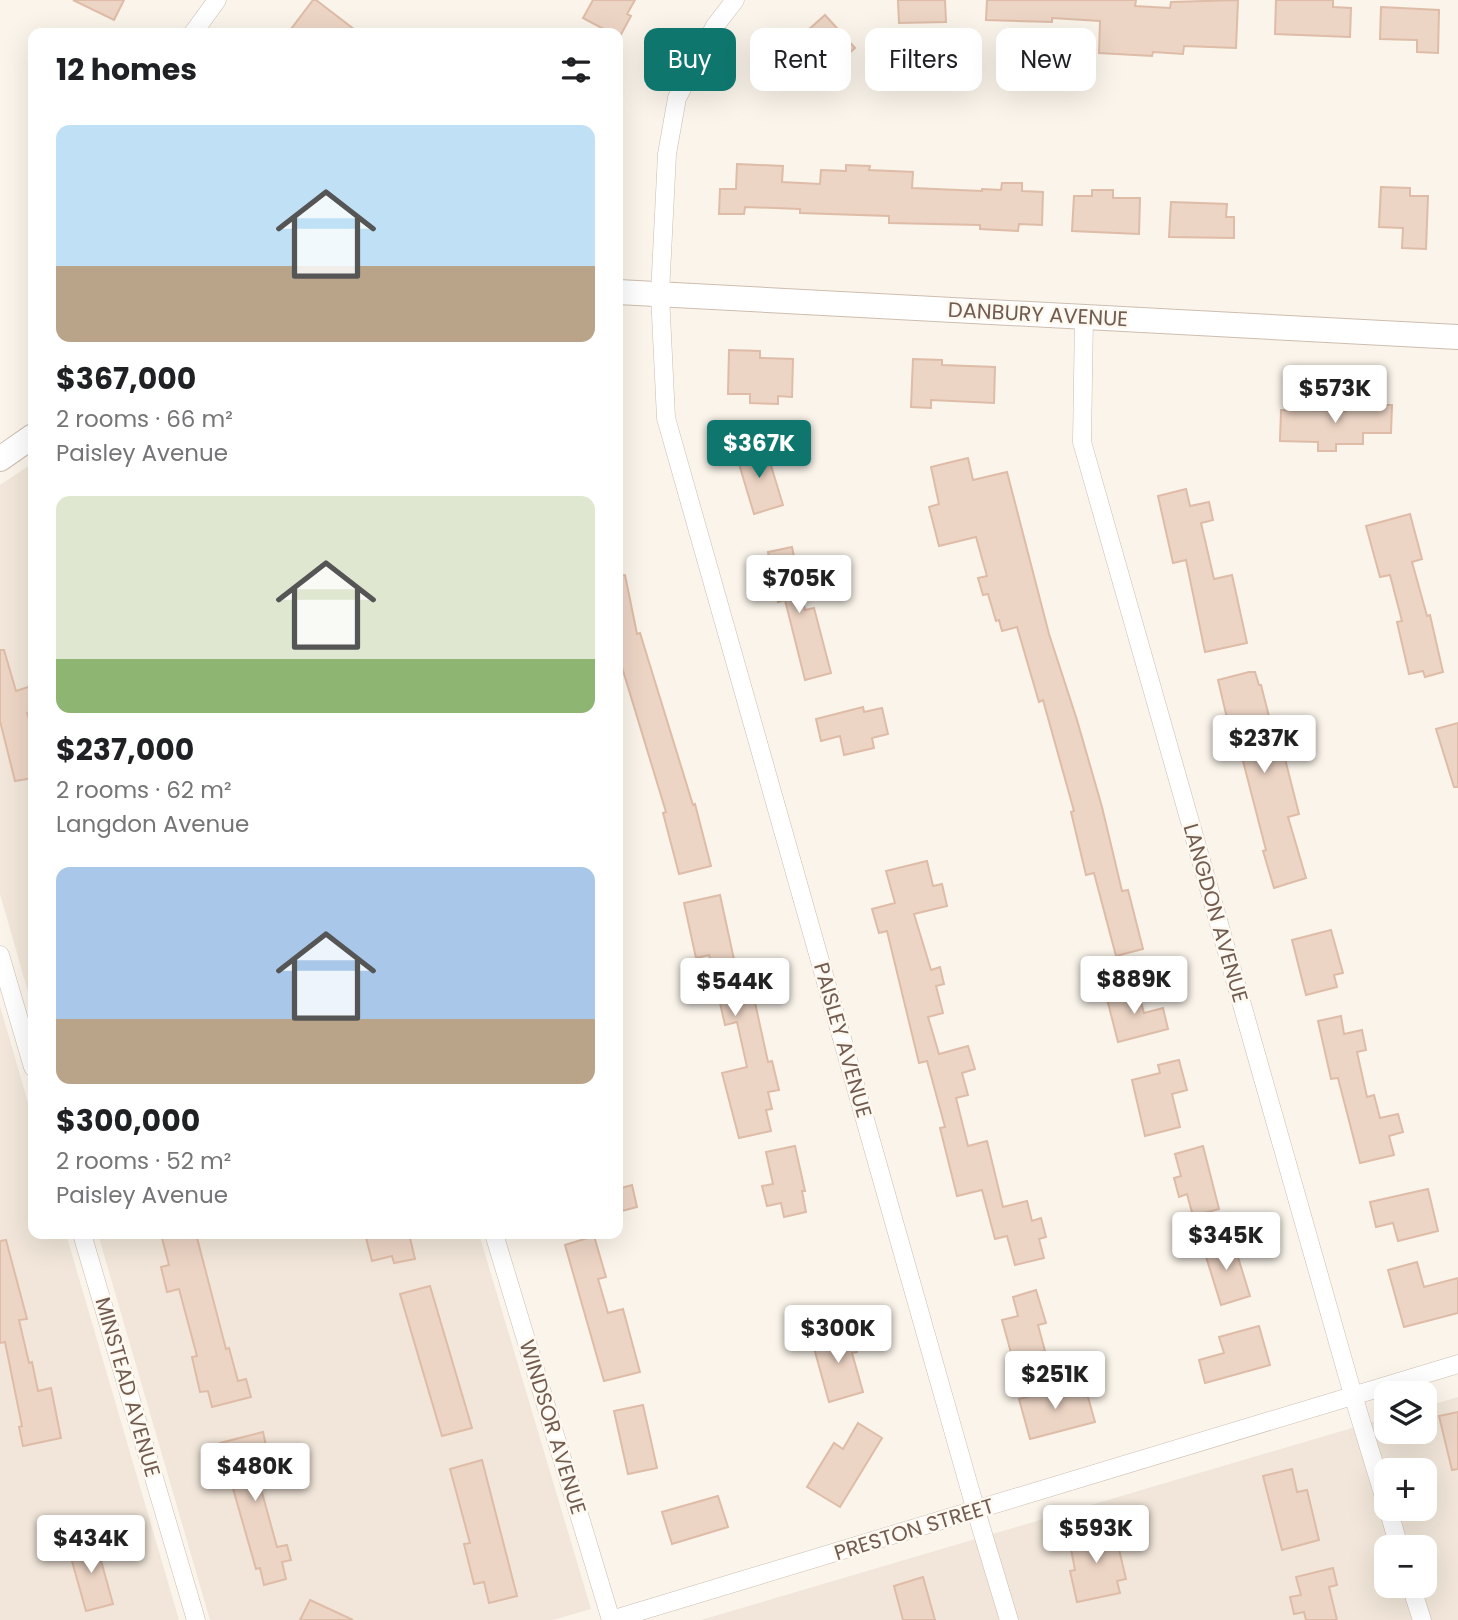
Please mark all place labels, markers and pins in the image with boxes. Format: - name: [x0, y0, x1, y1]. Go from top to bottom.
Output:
- pin: $573K: [1286, 366, 1384, 425]
- pin: $367K: [710, 420, 808, 480]
- pin: $705K: [750, 556, 848, 615]
- pin: $237K: [1215, 716, 1313, 775]
- pin: $889K: [1085, 956, 1183, 1016]
- pin: $544K: [686, 958, 784, 1018]
- pin: $345K: [1177, 1212, 1275, 1272]
- pin: $300K: [789, 1306, 887, 1365]
- pin: $251K: [1006, 1352, 1104, 1411]
- pin: $480K: [206, 1444, 304, 1503]
- pin: $593K: [1047, 1506, 1145, 1565]
- pin: $434K: [42, 1516, 140, 1575]

